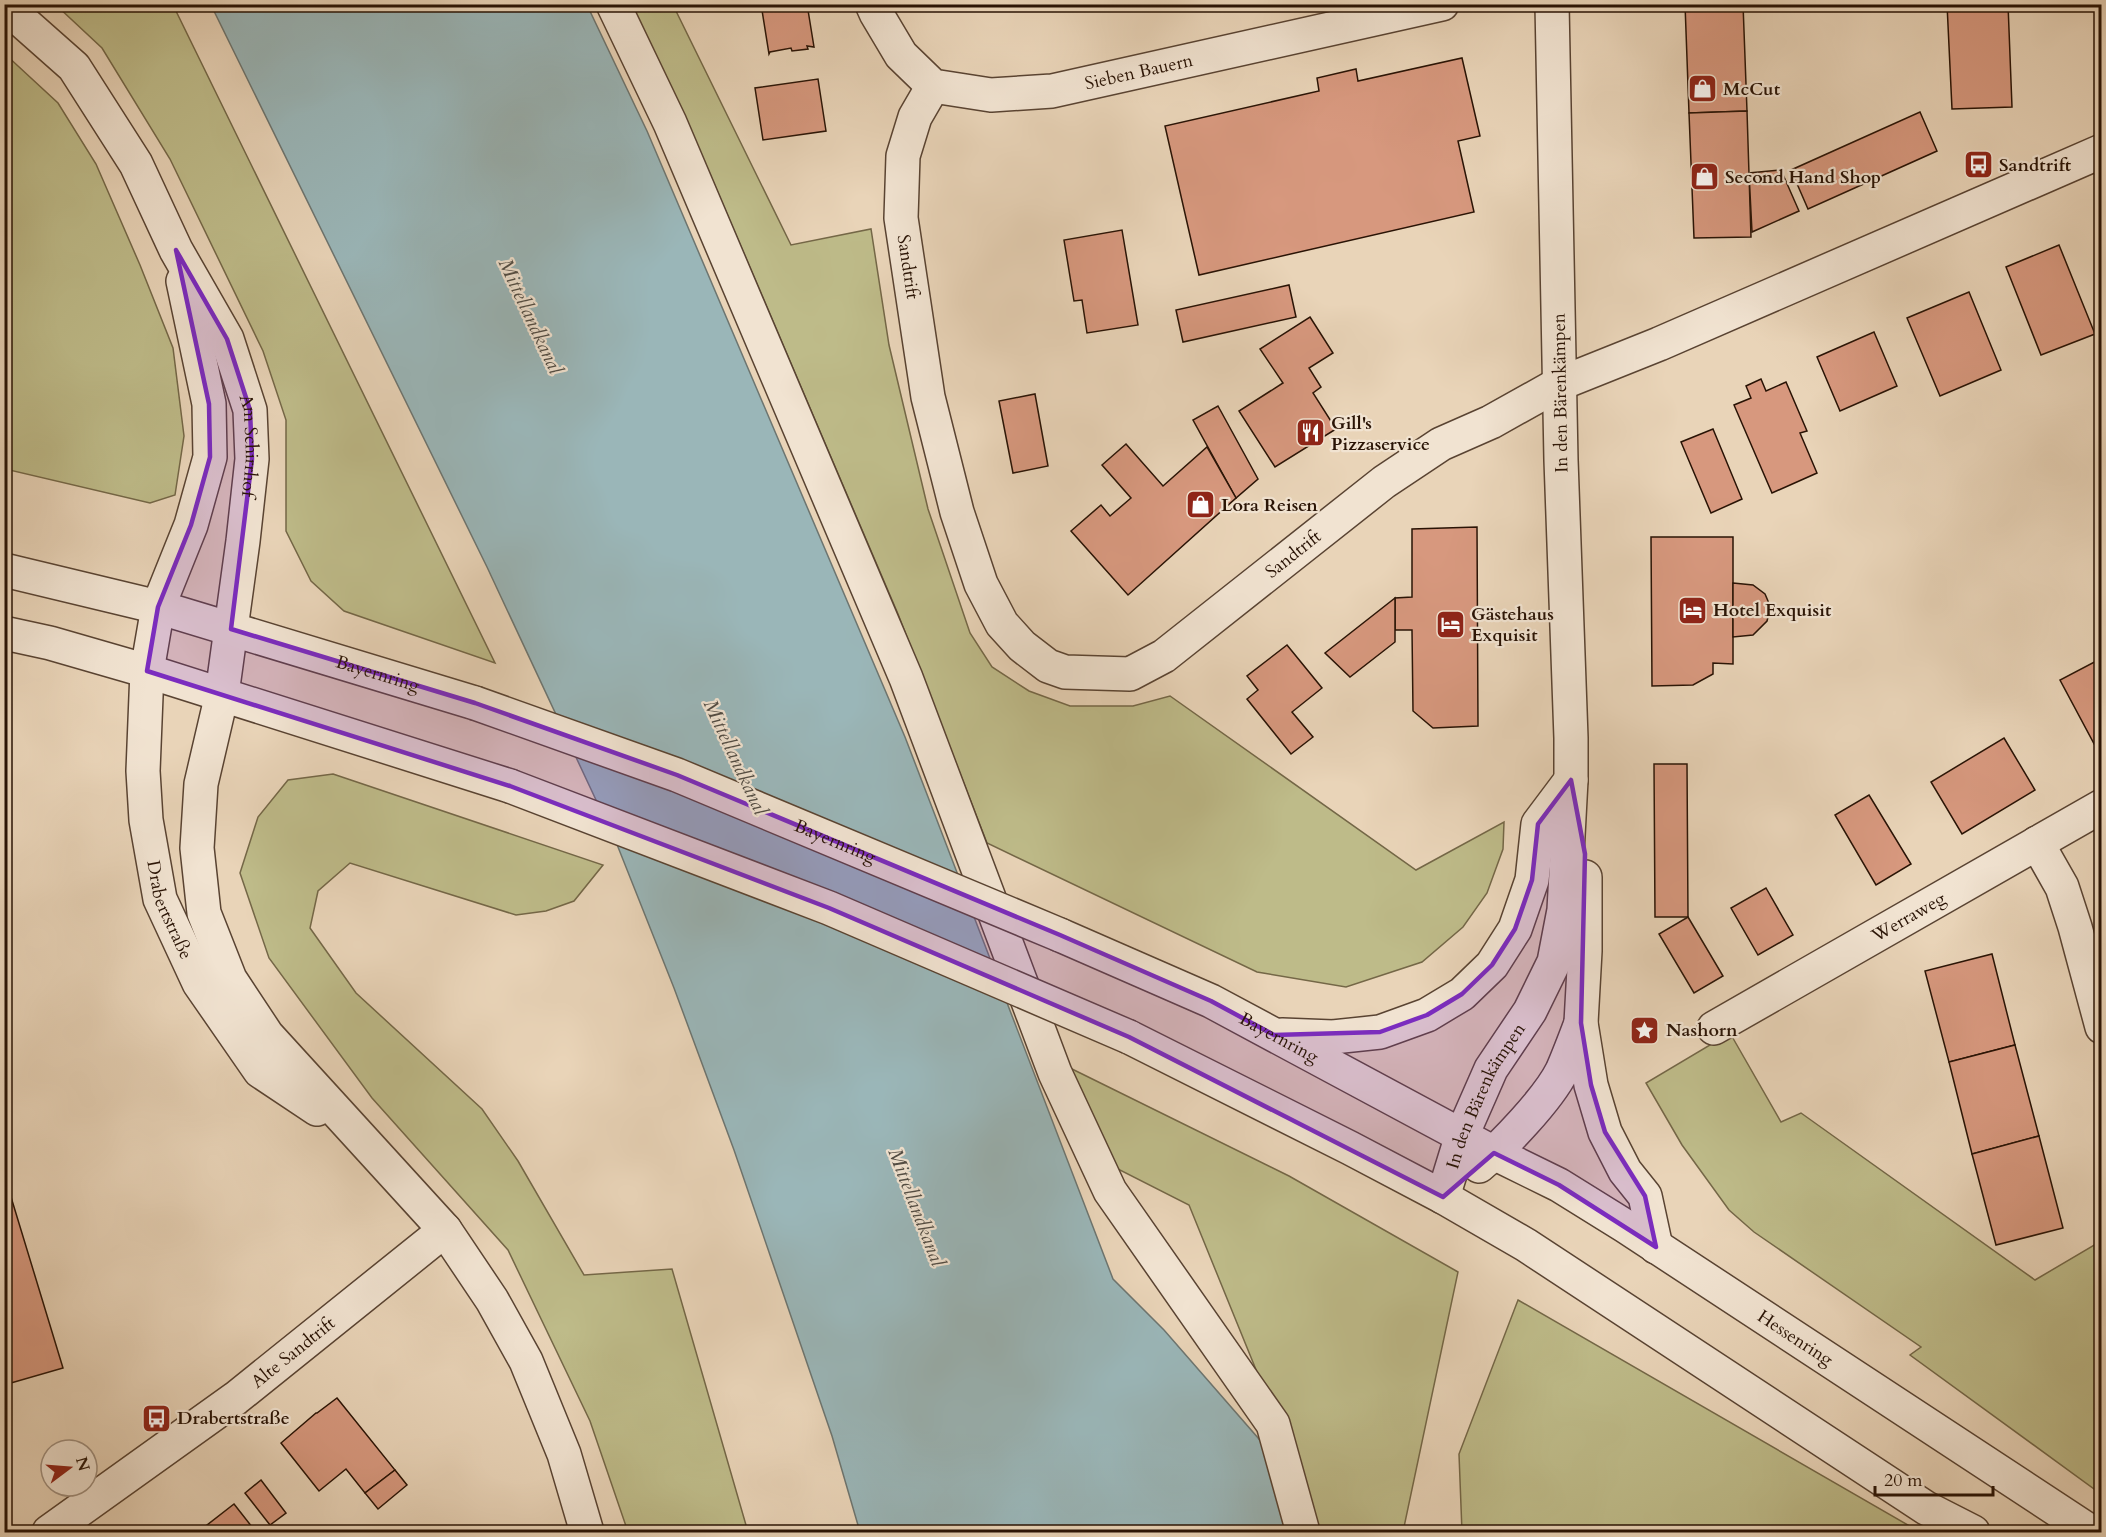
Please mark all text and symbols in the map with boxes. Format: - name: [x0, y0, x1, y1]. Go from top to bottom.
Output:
- street label: Sieben Bauern: [1082, 48, 1196, 96]
- shop icon: McCut: [1686, 73, 1718, 105]
- place label: McCut: [1723, 77, 1781, 102]
- bus stop icon: Sandtrift: [1962, 149, 1994, 181]
- place label: Sandtrift: [1999, 153, 2072, 178]
- shop icon: Second Hand Shop: [1688, 161, 1720, 193]
- place label: Second Hand Shop: [1725, 165, 1881, 190]
- street label: Sandtrift: [891, 233, 925, 301]
- water label: Mittellandkanal: [492, 254, 569, 379]
- street label: In den Bärenkämpen: [1547, 312, 1574, 473]
- street label: Am Schirrhof: [233, 391, 264, 502]
- place label: Gill's Pizzaservice: [1331, 411, 1430, 457]
- restaurant icon: Gill's Pizzaservice: [1294, 417, 1326, 449]
- shop icon: Lora Reisen: [1184, 489, 1216, 521]
- place label: Lora Reisen: [1221, 493, 1318, 518]
- street label: Sandtrift: [1260, 524, 1327, 584]
- hotel icon: Hotel Exquisit: [1676, 594, 1708, 626]
- place label: Hotel Exquisit: [1713, 598, 1832, 623]
- place label: Gästehaus Exquisit: [1471, 602, 1554, 648]
- hotel icon: Gästehaus Exquisit: [1434, 608, 1466, 640]
- street label: Bayernring: [333, 650, 424, 699]
- water label: Mittellandkanal: [697, 695, 774, 820]
- street label: Bayernring: [790, 813, 881, 870]
- street label: Drabertstraße: [140, 858, 198, 963]
- street label: Werraweg: [1866, 886, 1951, 949]
- street label: Bayernring: [1235, 1006, 1324, 1070]
- place icon: Nashorn: [1629, 1014, 1661, 1046]
- street label: In den Bärenkämpen: [1440, 1018, 1532, 1172]
- place label: Nashorn: [1666, 1018, 1738, 1043]
- water label: Mittellandkanal: [882, 1144, 952, 1271]
- street label: Hessenring: [1752, 1304, 1839, 1373]
- street label: Alte Sandtrift: [246, 1311, 341, 1394]
- bus stop icon: Drabertstraße: [140, 1402, 172, 1434]
- place label: Drabertstraße: [177, 1406, 290, 1431]
- north arrow: [39, 1438, 99, 1498]
- text: N: [70, 1454, 95, 1474]
- scale bar: [1875, 1459, 1994, 1497]
- text: 20 m: [1884, 1468, 1923, 1493]

